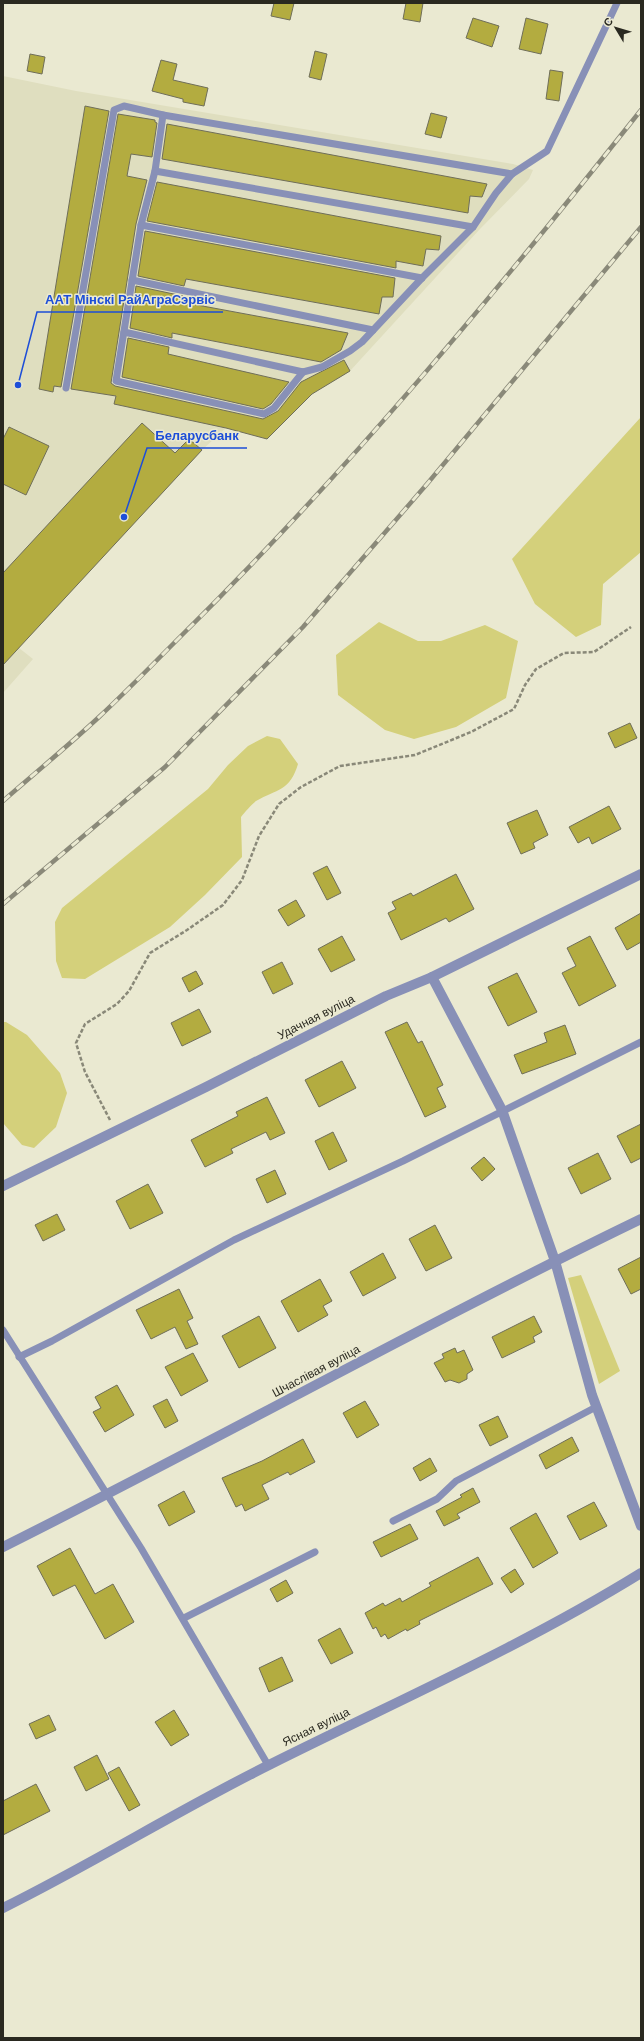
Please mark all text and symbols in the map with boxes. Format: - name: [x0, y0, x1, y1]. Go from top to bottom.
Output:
- north arrow: [596, 8, 636, 48]
- text: С: [601, 15, 615, 29]
- callout: ААТ Мінскі РайАграСэрвіс: [37, 287, 223, 312]
- text: ААТ Мінскі РайАграСэрвіс: [45, 292, 215, 307]
- callout: Беларусбанк: [147, 423, 247, 448]
- text: Беларусбанк: [155, 428, 239, 443]
- street label: Удачная вуліца: [275, 991, 357, 1042]
- street label: Шчаслівая вуліца: [270, 1342, 363, 1400]
- street label: Ясная вуліца: [280, 1705, 352, 1749]

